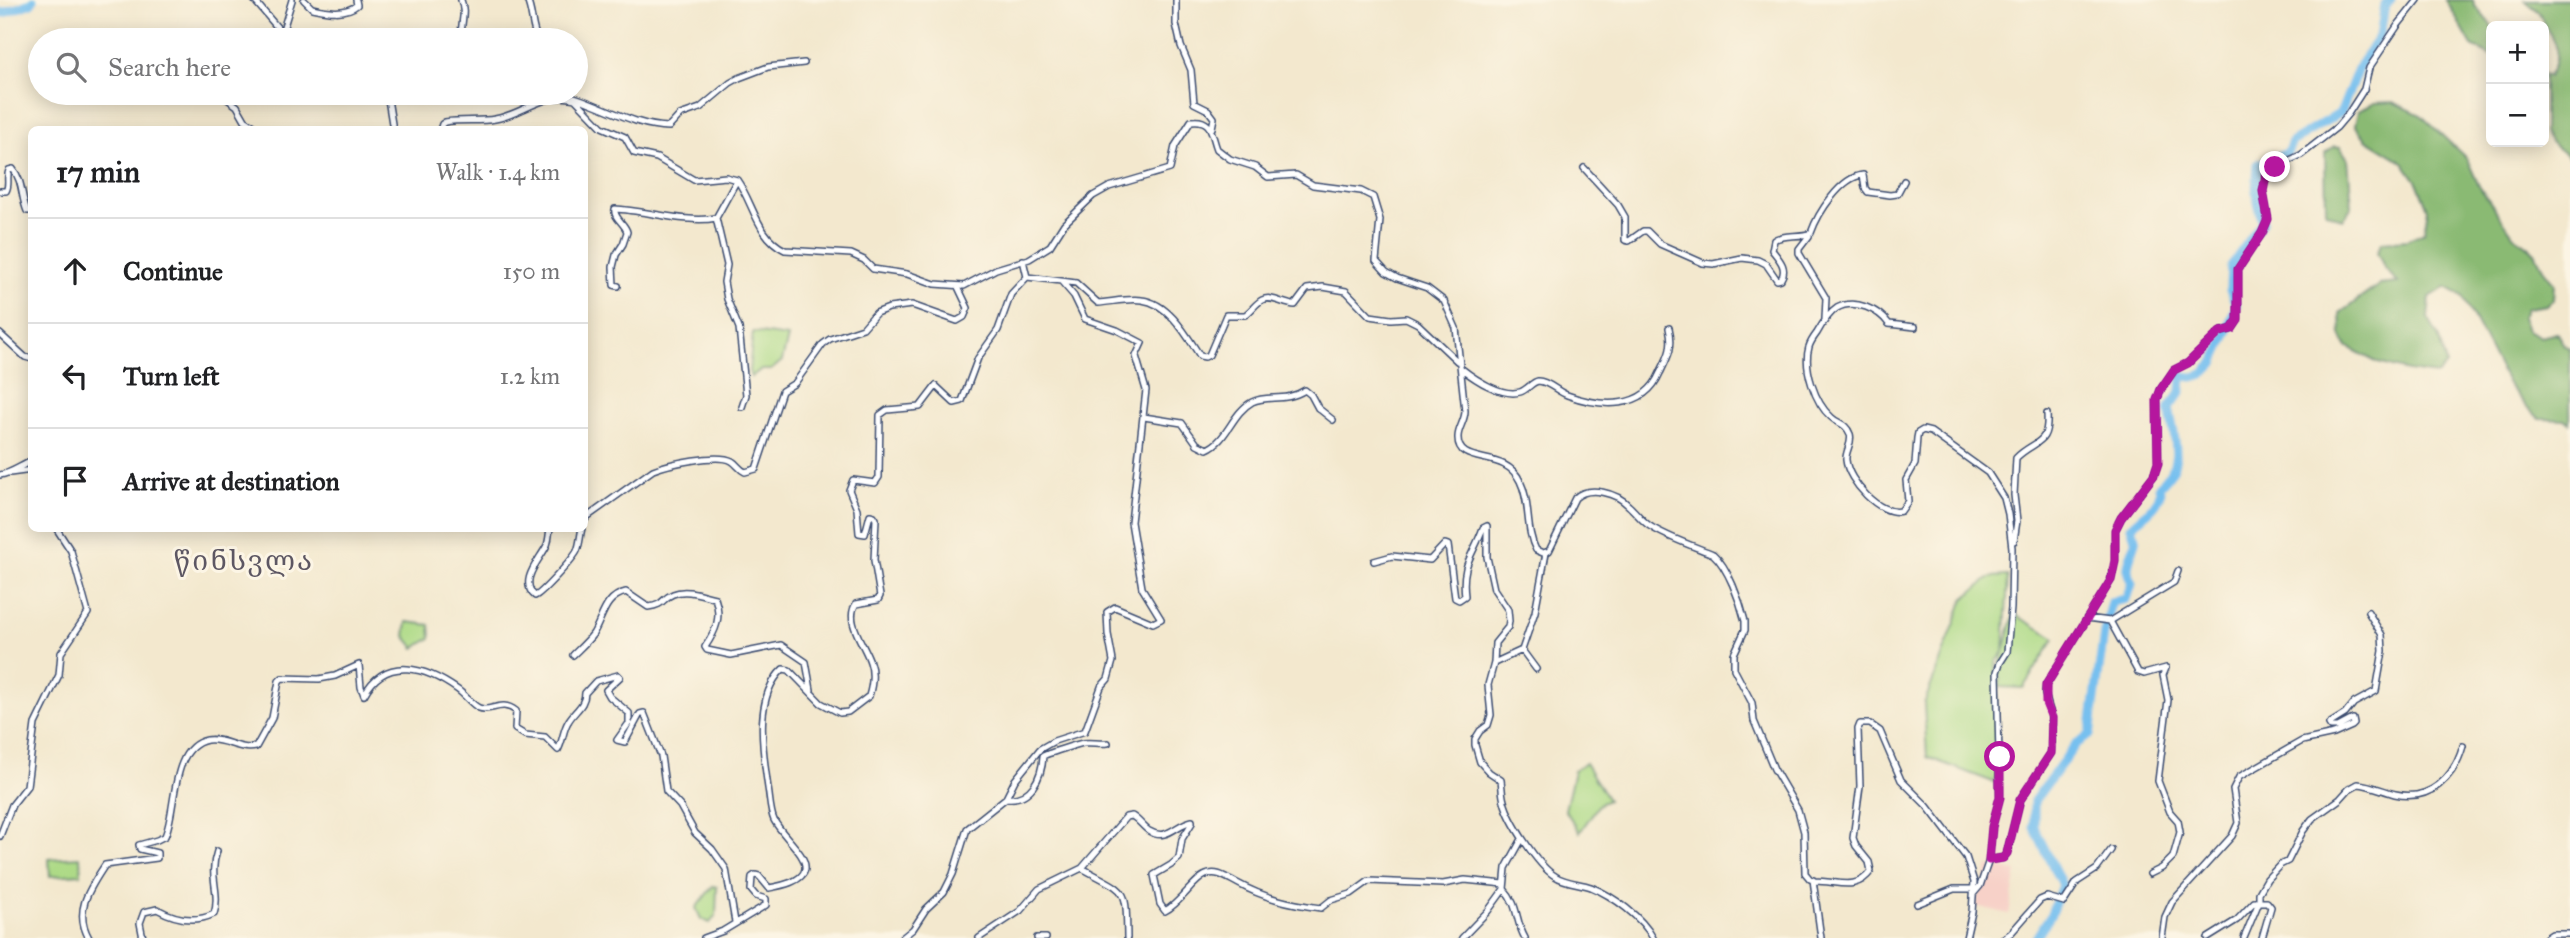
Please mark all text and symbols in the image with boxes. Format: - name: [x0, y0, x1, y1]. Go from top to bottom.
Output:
- map controls: [2486, 21, 2549, 147]
- button: +: [2486, 21, 2549, 84]
- search box: [28, 28, 588, 105]
- icon: search: [52, 48, 90, 86]
- text: Search here: [108, 51, 231, 83]
- button: −: [2486, 84, 2549, 147]
- route end: [2259, 151, 2290, 182]
- text: 17 min: [56, 154, 140, 190]
- text: Walk · 1.4 km: [436, 158, 560, 186]
- icon: ahead: [56, 252, 94, 290]
- text: Continue: [123, 255, 223, 287]
- text: 150 m: [503, 257, 560, 285]
- icon: left: [56, 357, 94, 395]
- text: Turn left: [123, 360, 219, 392]
- text: 1.2 km: [500, 362, 560, 390]
- icon: arrive: [56, 462, 94, 500]
- text: Arrive at destination: [123, 465, 340, 497]
- district label: წინსვლა: [174, 543, 314, 578]
- route start: [1984, 741, 2015, 772]

